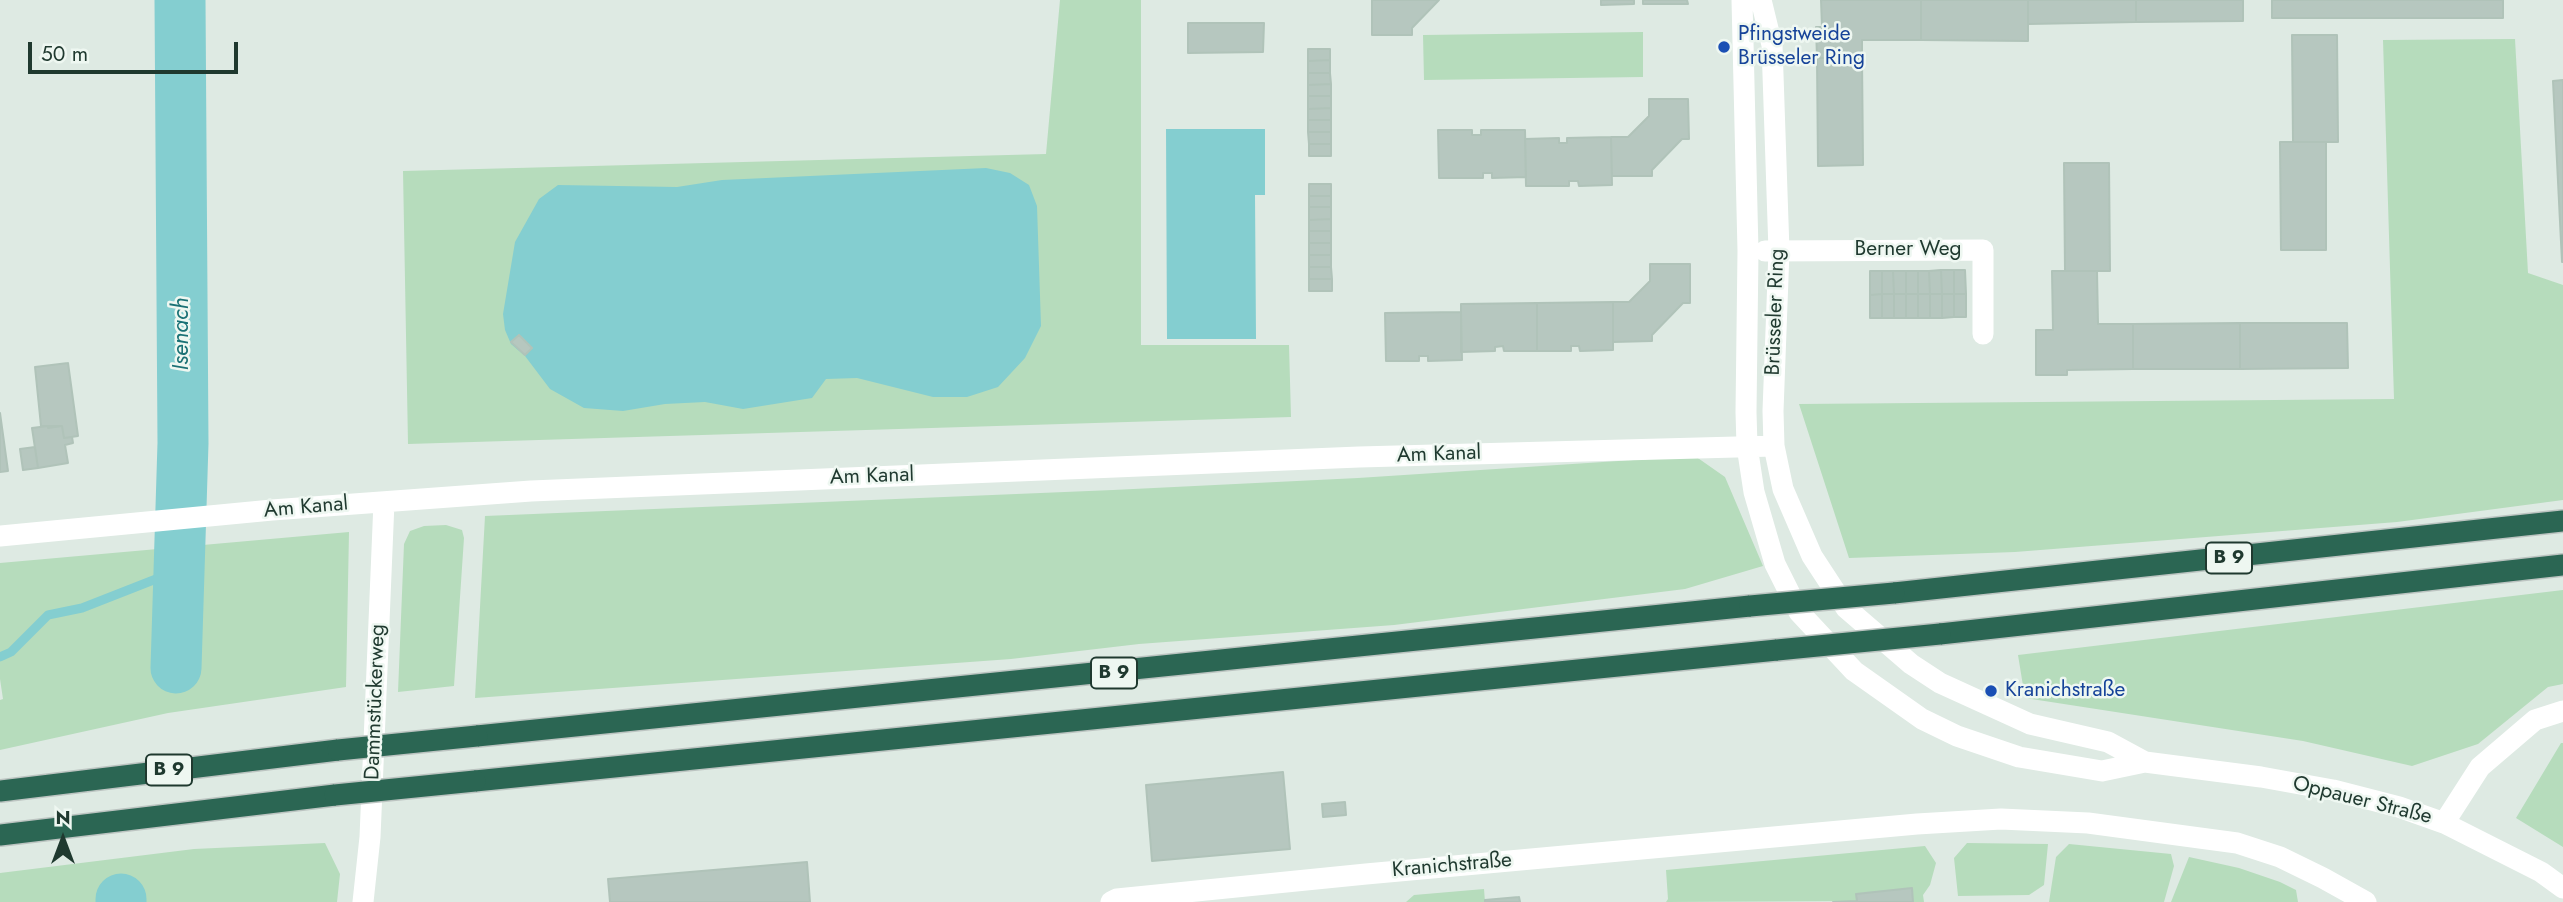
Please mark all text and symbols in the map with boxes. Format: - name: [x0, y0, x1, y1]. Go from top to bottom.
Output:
- place label: Pfingstweide Brüsseler Ring: [1738, 22, 1865, 72]
- scale bar: [32, 28, 242, 72]
- text: 50 m: [41, 39, 88, 69]
- marker: Pfingstweide Brüsseler Ring: [1716, 39, 1732, 55]
- street label: Berner Weg: [1855, 237, 1961, 263]
- street label: Brüsseler Ring: [1761, 248, 1791, 376]
- water label: Isenach: [168, 298, 196, 370]
- street label: Am Kanal: [1396, 441, 1482, 469]
- street label: Am Kanal: [829, 463, 915, 491]
- street label: Am Kanal: [263, 492, 349, 524]
- road number: B 9: [2206, 542, 2252, 573]
- street label: Dammstückerweg: [361, 624, 391, 780]
- road number: B 9: [1091, 658, 1137, 688]
- place label: Kranichstraße: [2005, 678, 2125, 704]
- marker: Kranichstraße: [1983, 683, 1999, 699]
- road number: B 9: [146, 754, 192, 786]
- street label: Oppauer Straße: [2290, 772, 2434, 830]
- north arrow: [28, 804, 98, 874]
- text: N: [55, 804, 71, 831]
- street label: Kranichstraße: [1391, 848, 1513, 884]

